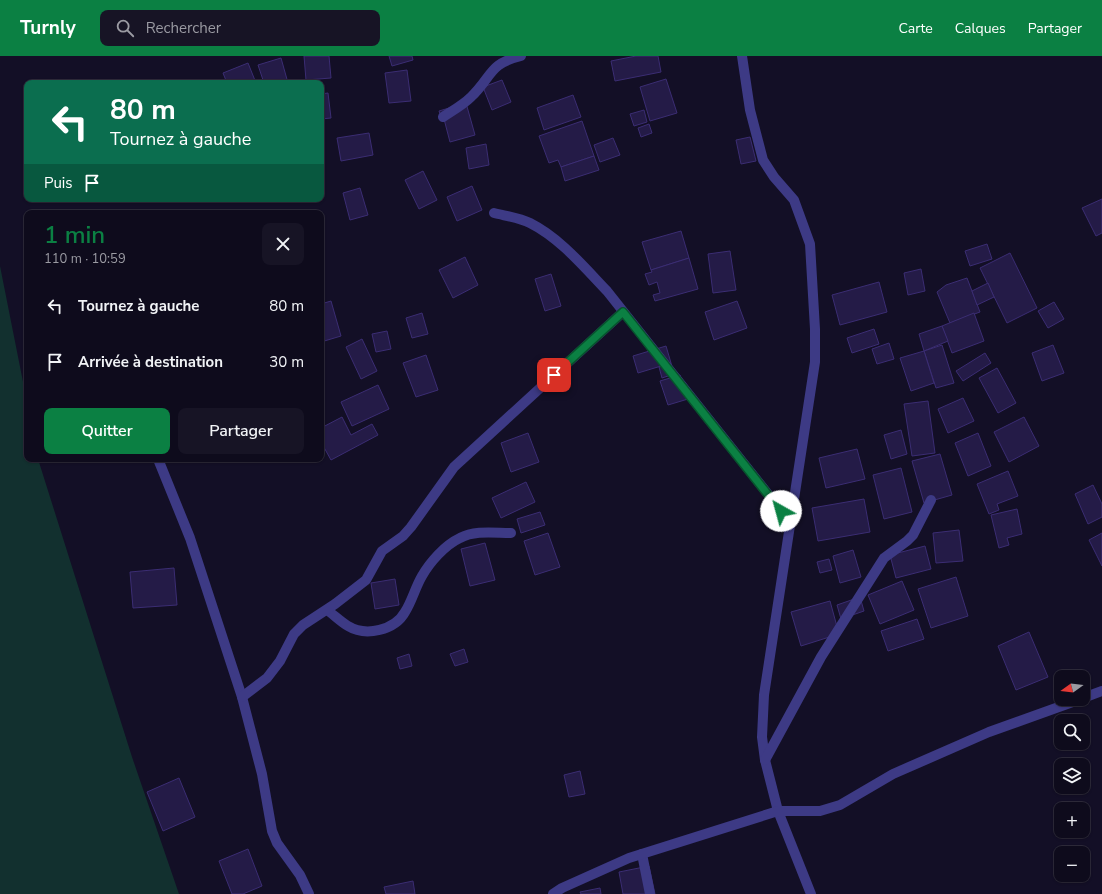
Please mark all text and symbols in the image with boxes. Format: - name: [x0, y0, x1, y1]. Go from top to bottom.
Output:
- search box: [100, 10, 380, 46]
- text: Turnly: [20, 15, 76, 41]
- icon: search: [114, 17, 136, 39]
- text: Rechercher: [146, 18, 221, 38]
- text: Carte: [899, 19, 933, 38]
- text: Calques: [955, 19, 1006, 38]
- text: Partager: [1028, 19, 1082, 38]
- text: 80 m: [110, 91, 176, 129]
- icon: left: [44, 96, 96, 148]
- text: Tournez à gauche: [110, 127, 251, 151]
- icon: arrive: [81, 172, 103, 194]
- text: Puis: [44, 173, 73, 193]
- text: 1 min: [44, 219, 105, 251]
- button: close: [262, 223, 304, 265]
- text: 110 m · 10:59: [44, 250, 126, 268]
- icon: left: [44, 295, 66, 317]
- text: Tournez à gauche: [78, 296, 200, 316]
- text: 80 m: [269, 296, 304, 316]
- icon: arrive: [44, 351, 66, 373]
- text: Arrivée à destination: [78, 352, 223, 372]
- text: 30 m: [269, 352, 304, 372]
- pin: [537, 358, 571, 392]
- icon: arrive: [543, 364, 565, 386]
- button: Quitter: [44, 408, 170, 454]
- button: Partager: [178, 408, 304, 454]
- position arrow: [760, 490, 802, 532]
- north arrow: [1054, 670, 1090, 706]
- map controls: [1054, 670, 1090, 882]
- button: search: [1054, 714, 1090, 750]
- button: layers: [1054, 758, 1090, 794]
- button: +: [1054, 802, 1090, 838]
- button: −: [1054, 846, 1090, 882]

